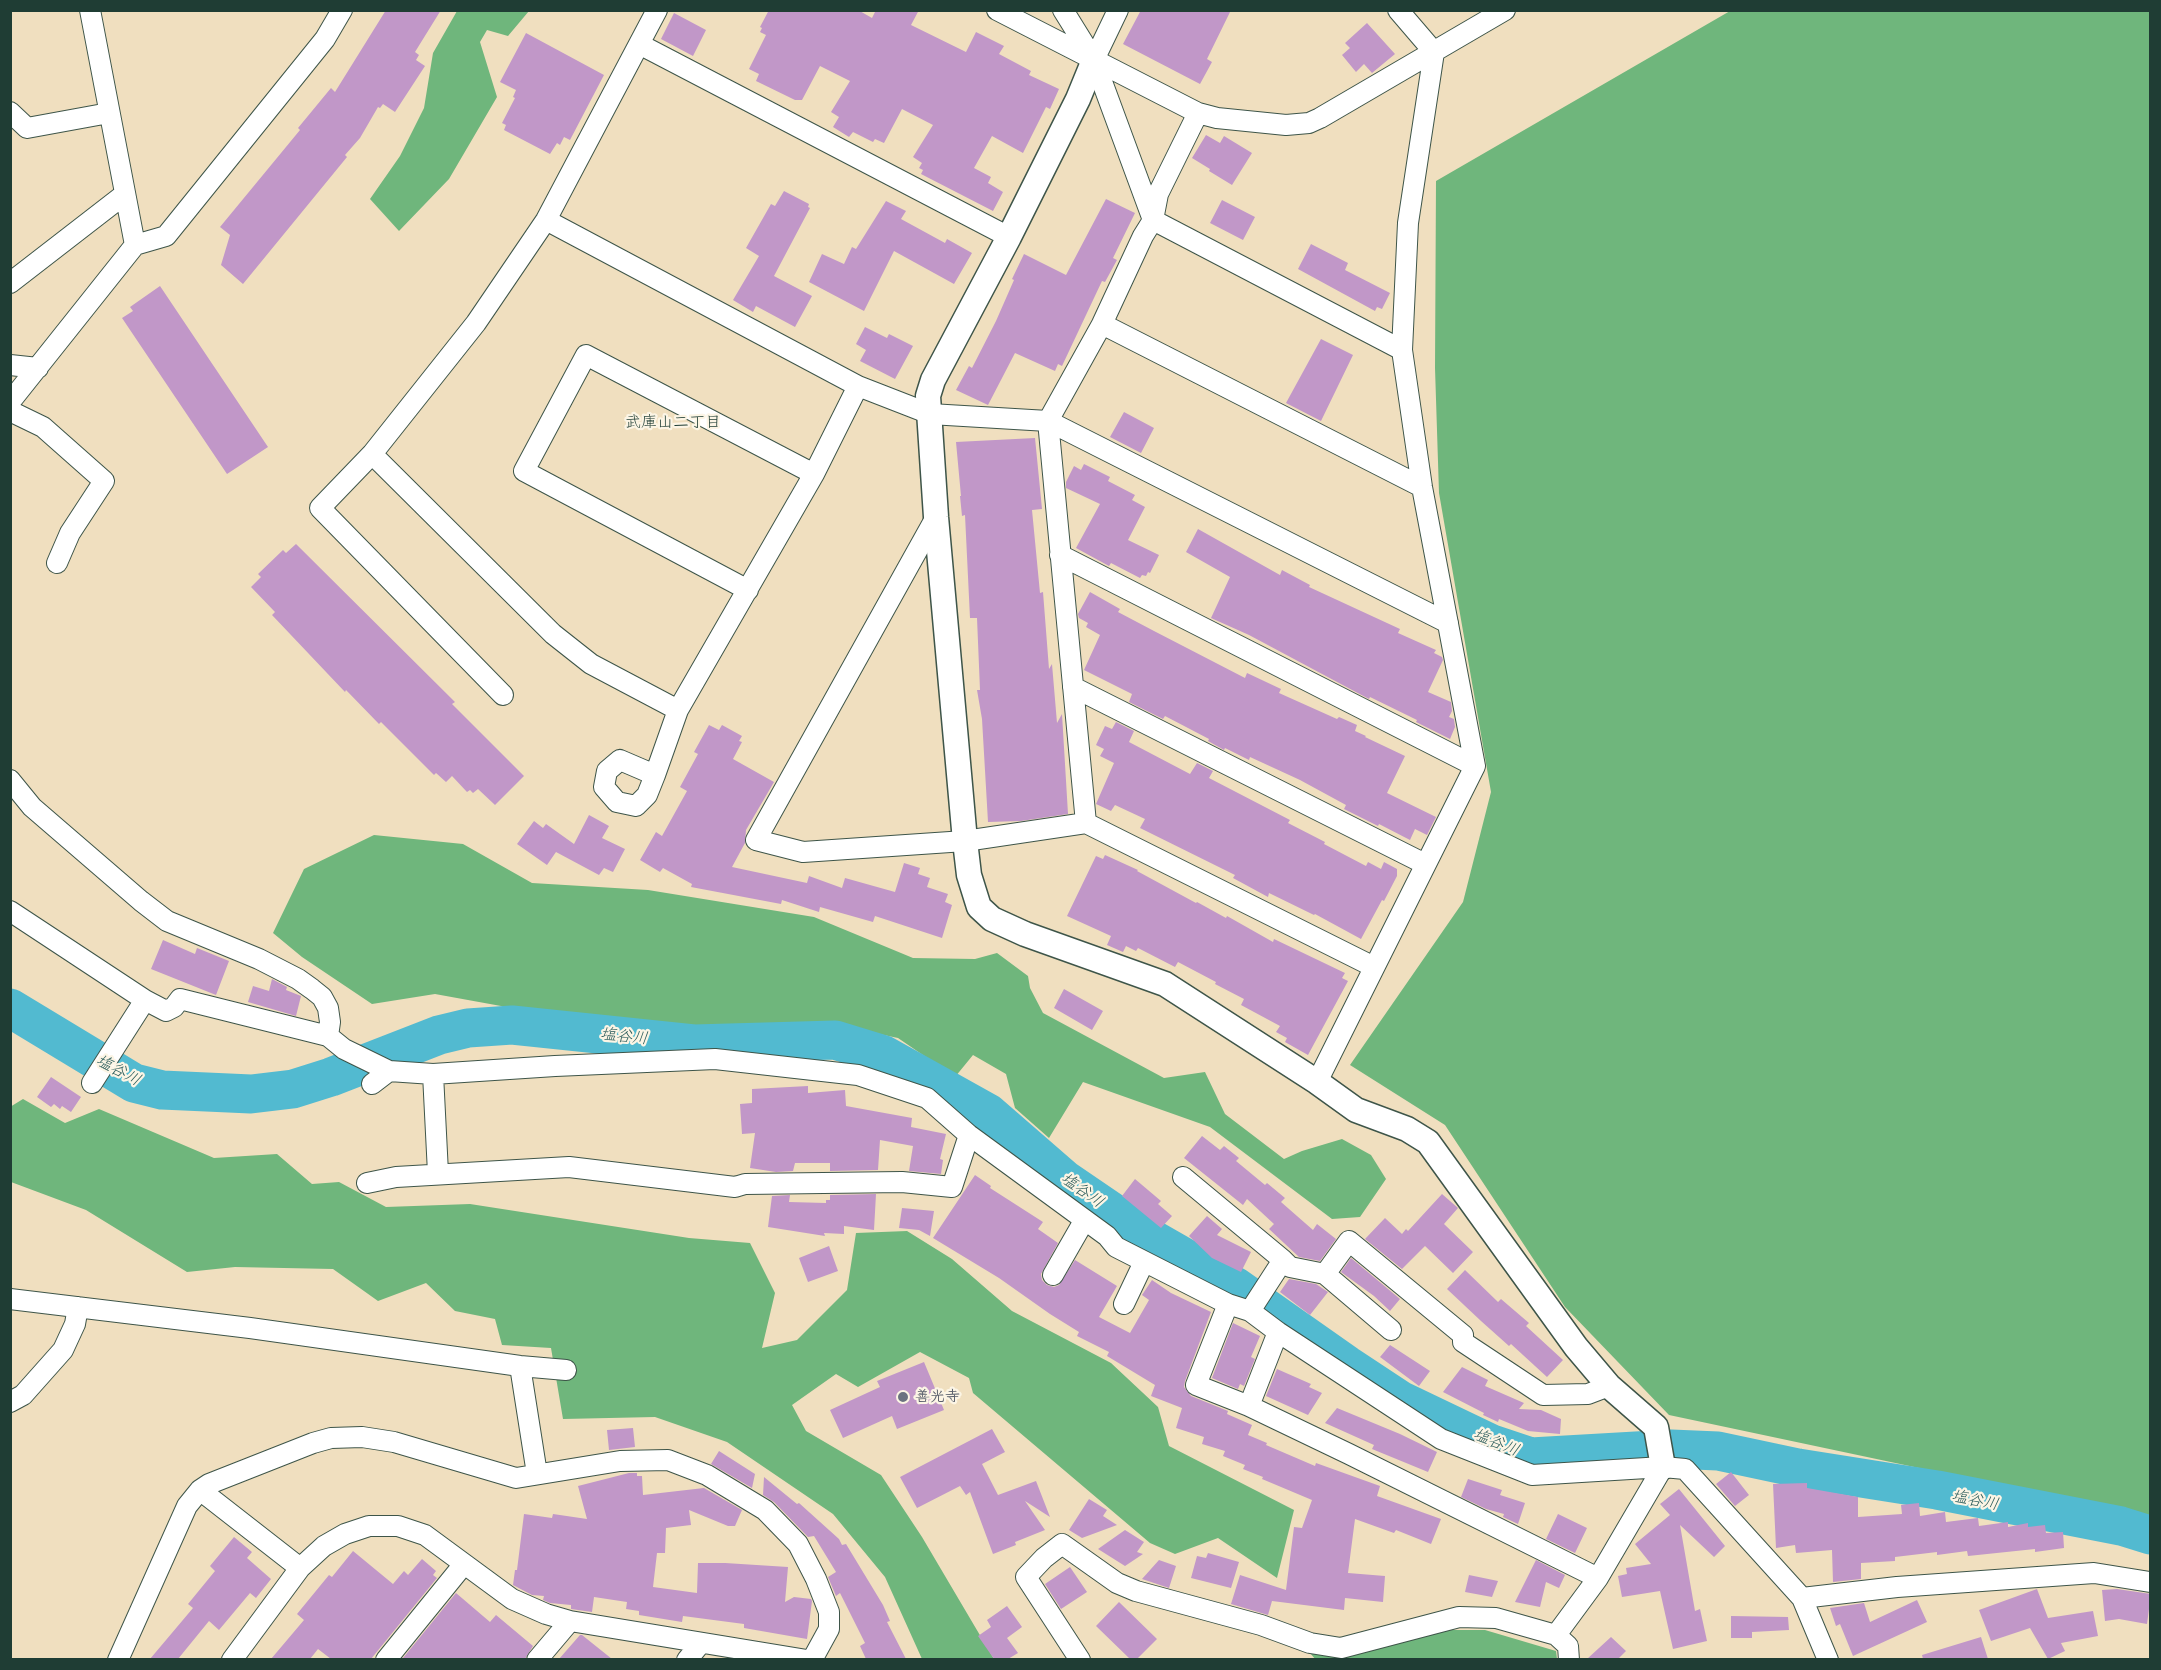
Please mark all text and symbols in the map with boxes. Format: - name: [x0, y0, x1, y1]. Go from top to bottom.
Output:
- district label: 武庫山二丁目: [625, 413, 721, 433]
- water label: 塩谷川: [599, 1025, 649, 1049]
- water label: 塩谷川: [92, 1051, 144, 1091]
- water label: 塩谷川: [1057, 1169, 1107, 1213]
- place label: 善光寺: [915, 1388, 960, 1406]
- marker: 善光寺: [896, 1390, 910, 1404]
- water label: 塩谷川: [1470, 1425, 1522, 1461]
- water label: 塩谷川: [1950, 1487, 2000, 1515]

